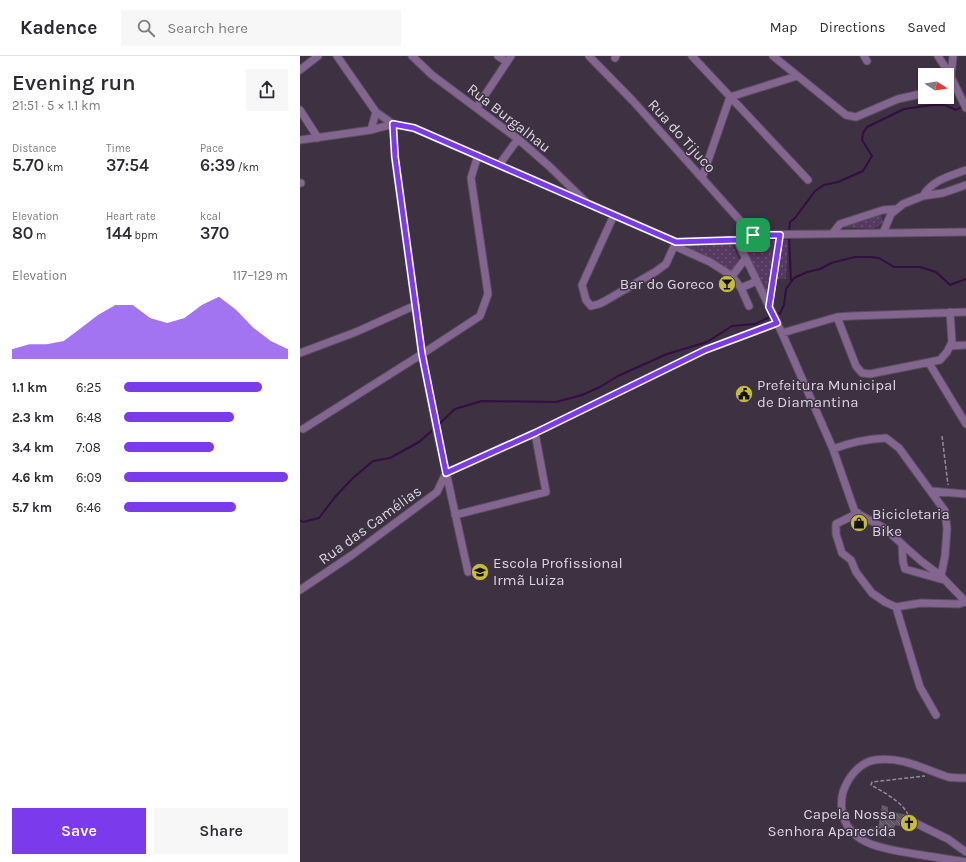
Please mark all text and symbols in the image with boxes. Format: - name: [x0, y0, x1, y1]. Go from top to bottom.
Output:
- search box: [121, 10, 401, 46]
- text: Kadence: [20, 17, 97, 39]
- icon: search: [135, 17, 157, 39]
- text: Search here: [167, 19, 248, 37]
- text: Map: [770, 19, 798, 36]
- text: Directions: [820, 19, 885, 36]
- text: Saved: [907, 19, 946, 36]
- north arrow: [918, 68, 954, 104]
- map controls: [918, 68, 954, 104]
- button: share: [246, 69, 288, 111]
- text: Evening run: [12, 70, 136, 96]
- street label: Rua Burgalhau: [464, 80, 554, 156]
- street label: Rua do Tijuco: [644, 96, 720, 176]
- text: 21:51 · 5 × 1.1 km: [12, 98, 101, 113]
- text: Distance: [12, 142, 56, 155]
- text: Time: [106, 142, 131, 155]
- text: Pace: [200, 142, 223, 155]
- text: 5.70: [12, 155, 44, 175]
- text: 37:54: [106, 155, 149, 175]
- text: 6:39: [200, 155, 235, 175]
- text: km: [44, 161, 63, 174]
- text: /km: [235, 161, 259, 174]
- text: Elevation: [12, 210, 59, 223]
- text: Heart rate: [106, 210, 156, 223]
- text: kcal: [200, 210, 221, 223]
- pin: [736, 218, 770, 252]
- text: 80: [12, 223, 33, 243]
- text: 144: [106, 223, 132, 243]
- text: 370: [200, 223, 229, 243]
- icon: arrive: [742, 224, 764, 246]
- text: m: [33, 229, 46, 242]
- text: bpm: [132, 229, 158, 242]
- text: Elevation: [12, 268, 67, 283]
- text: 117–129 m: [233, 268, 288, 283]
- bar icon: Bar do Goreco: [717, 274, 737, 294]
- place label: Bar do Goreco: [620, 275, 714, 293]
- place label: Prefeitura Municipal de Diamantina: [757, 376, 896, 411]
- text: 1.1 km: [12, 380, 47, 395]
- text: 6:25: [76, 380, 101, 395]
- public building icon: Prefeitura Municipal de Diamantina: [734, 384, 754, 404]
- text: 2.3 km: [12, 410, 54, 425]
- text: 6:48: [76, 410, 102, 425]
- text: 3.4 km: [12, 440, 54, 455]
- text: 7:08: [76, 440, 101, 455]
- text: 4.6 km: [12, 470, 54, 485]
- text: 6:09: [76, 470, 102, 485]
- street label: Rua das Camélias: [315, 482, 425, 568]
- text: 5.7 km: [12, 500, 52, 515]
- text: 6:46: [76, 500, 101, 515]
- place label: Bicicletaria Bike: [872, 505, 950, 540]
- shop icon: Bicicletaria Bike: [849, 513, 869, 533]
- place label: Escola Profissional Irmã Luiza: [493, 554, 623, 589]
- school or university icon: Escola Profissional Irmã Luiza: [470, 562, 490, 582]
- place label: Capela Nossa Senhora Aparecida: [768, 805, 896, 840]
- button: Save: [12, 808, 146, 854]
- button: Share: [154, 808, 288, 854]
- church icon: Capela Nossa Senhora Aparecida: [899, 813, 919, 833]

